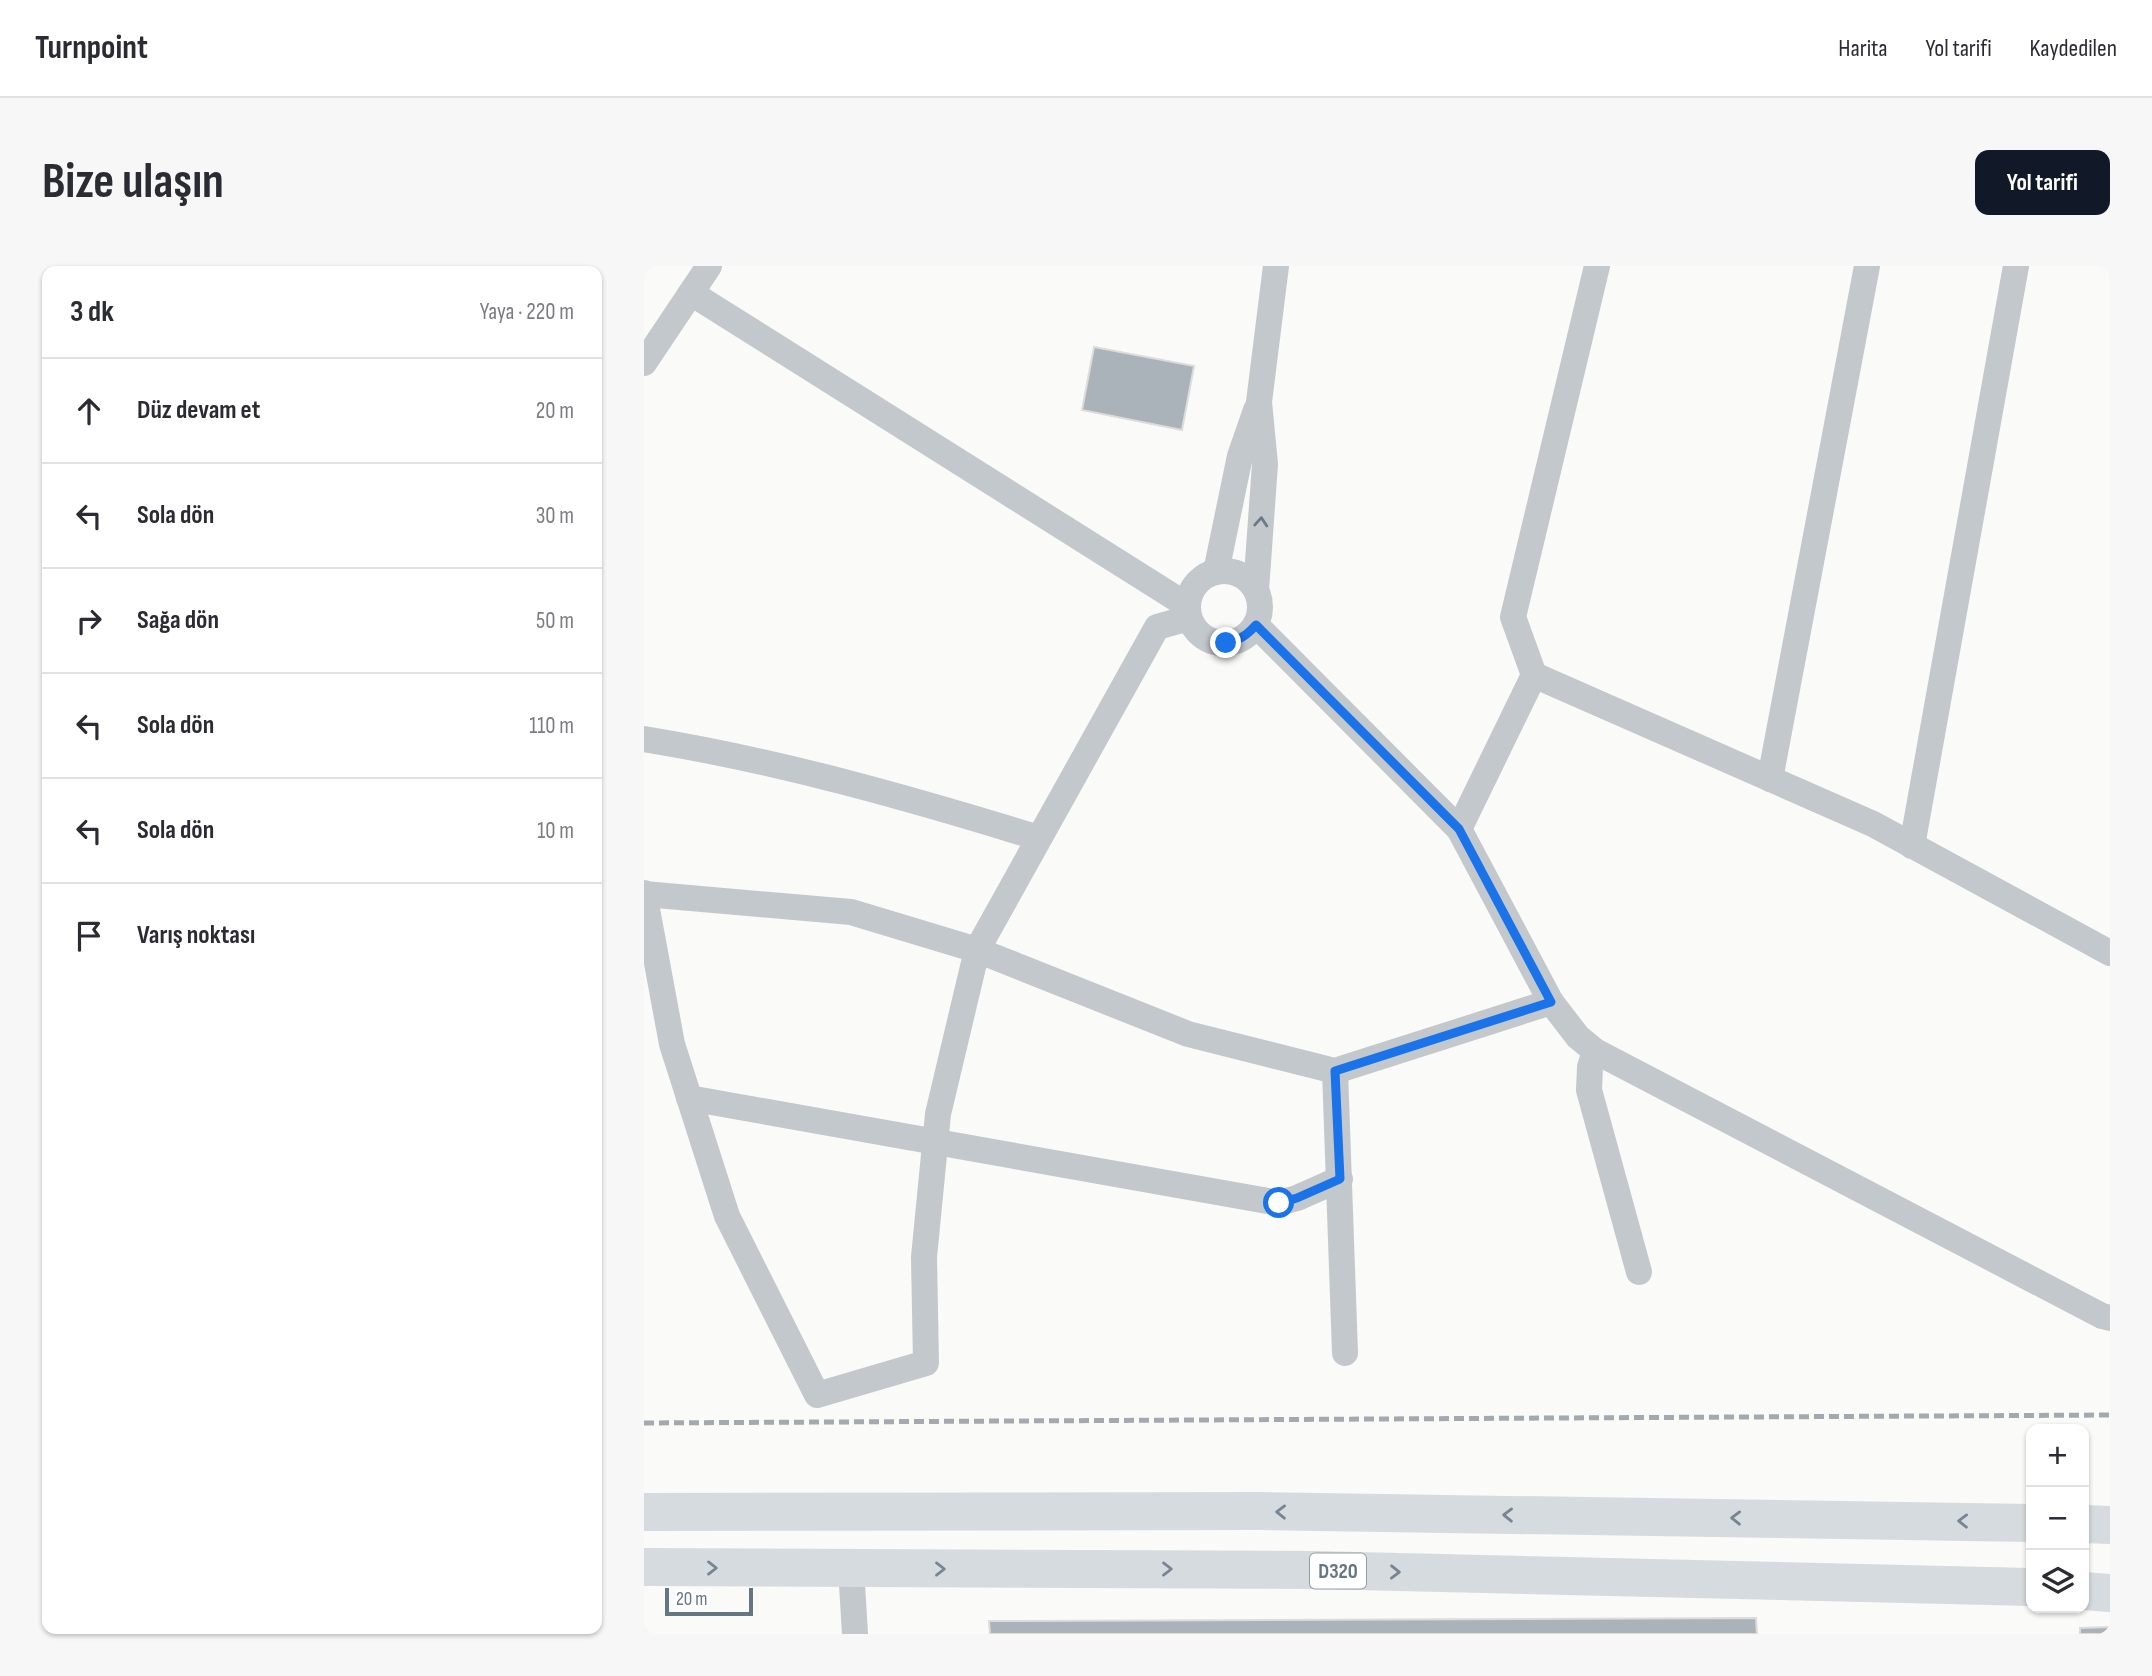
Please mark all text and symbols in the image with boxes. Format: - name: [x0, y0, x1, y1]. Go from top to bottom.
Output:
- text: Turnpoint: [35, 28, 148, 68]
- text: Harita: [1838, 34, 1888, 63]
- text: Yol tarifi: [1926, 34, 1992, 63]
- text: Kaydedilen: [2030, 34, 2117, 63]
- button: Yol tarifi: [1975, 150, 2110, 215]
- text: Bize ulaşın: [42, 153, 224, 212]
- text: 3 dk: [70, 294, 114, 330]
- text: Yaya · 220 m: [480, 298, 574, 326]
- icon: ahead: [70, 392, 108, 430]
- text: Düz devam et: [137, 395, 260, 426]
- text: 20 m: [536, 397, 574, 425]
- icon: left: [70, 497, 108, 535]
- text: Sola dön: [137, 500, 214, 531]
- text: 30 m: [536, 502, 574, 530]
- one-way arrow: [1253, 517, 1268, 528]
- icon: right: [70, 602, 108, 640]
- text: Sağa dön: [137, 605, 219, 636]
- text: 50 m: [536, 607, 574, 635]
- route end: [1210, 627, 1241, 658]
- icon: left: [70, 707, 108, 745]
- text: Sola dön: [137, 710, 214, 741]
- text: 110 m: [529, 712, 574, 740]
- icon: left: [70, 812, 108, 850]
- text: Sola dön: [137, 815, 214, 846]
- text: 10 m: [537, 817, 574, 845]
- icon: arrive: [70, 917, 108, 955]
- text: Varış noktası: [137, 920, 255, 951]
- route start: [1263, 1187, 1294, 1218]
- map controls: [2026, 1424, 2089, 1613]
- button: +: [2026, 1424, 2089, 1487]
- button: −: [2026, 1487, 2089, 1550]
- one-way arrow: [1275, 1504, 1286, 1519]
- one-way arrow: [1502, 1507, 1513, 1523]
- one-way arrow: [1730, 1510, 1740, 1526]
- one-way arrow: [1957, 1513, 1968, 1529]
- button: layers: [2026, 1550, 2089, 1613]
- road number: D320: [1310, 1554, 1366, 1588]
- one-way arrow: [707, 1560, 718, 1576]
- one-way arrow: [934, 1561, 945, 1576]
- one-way arrow: [1162, 1561, 1173, 1577]
- one-way arrow: [1390, 1564, 1400, 1580]
- scale bar: [665, 1585, 752, 1617]
- text: 20 m: [676, 1588, 708, 1611]

